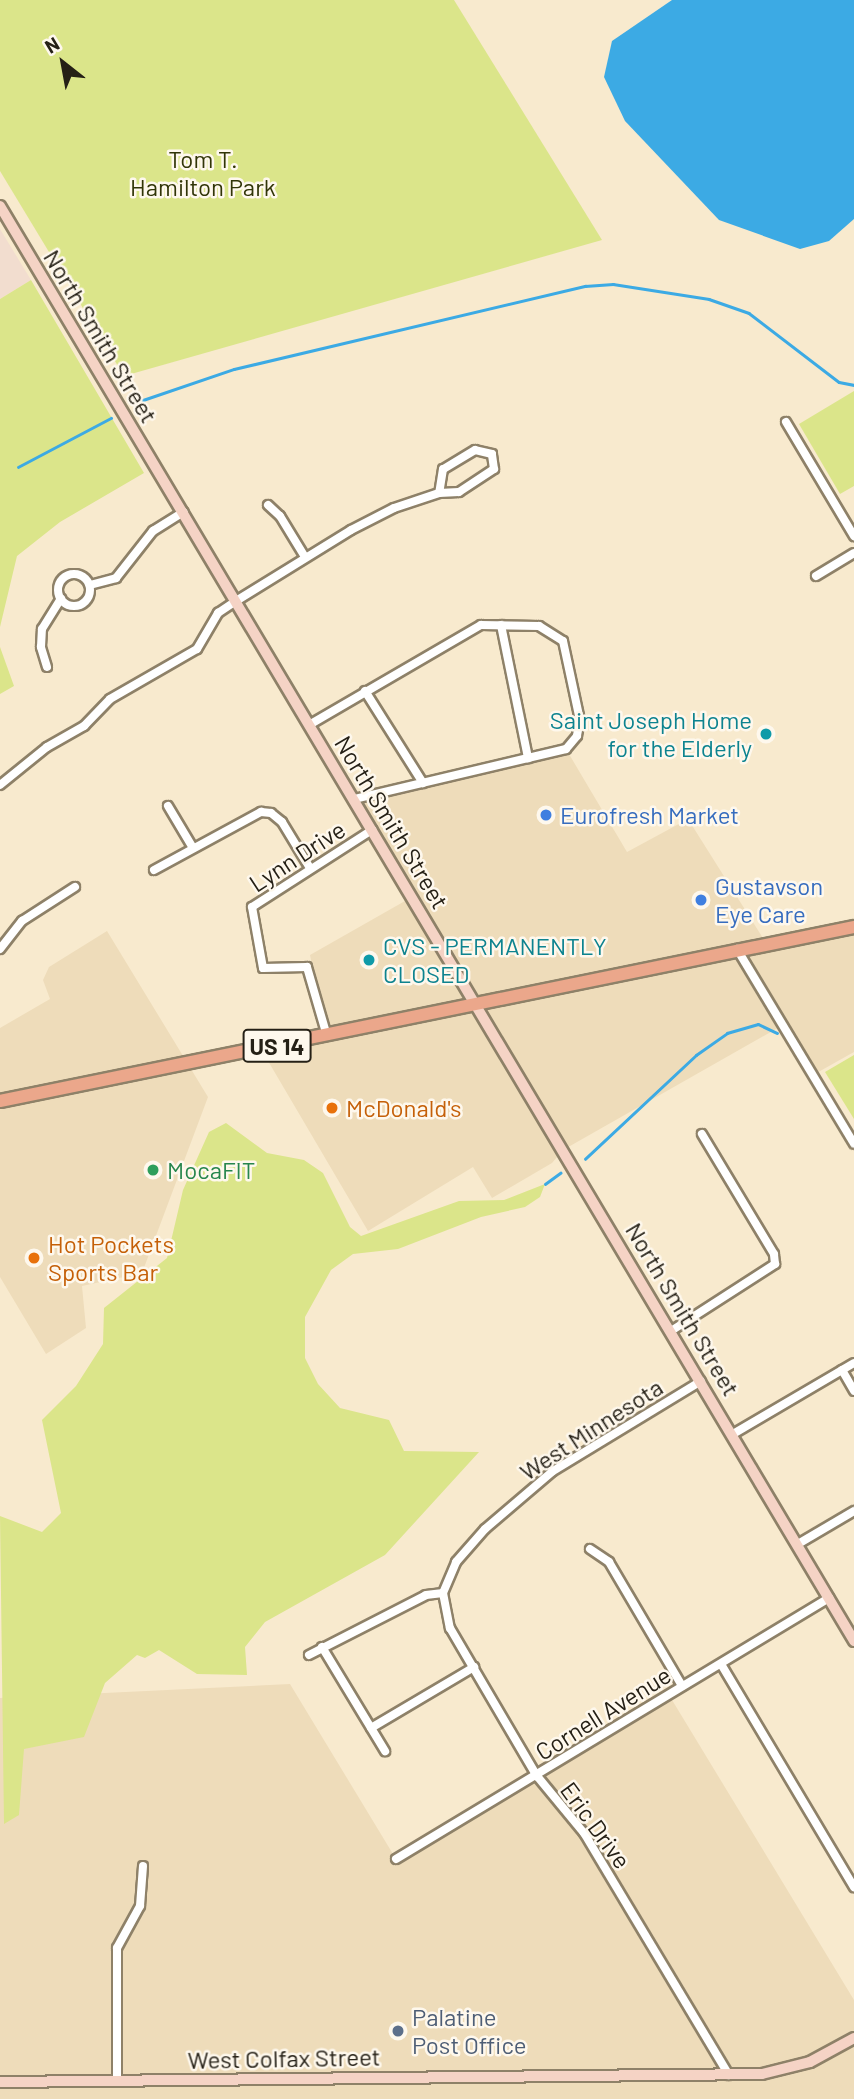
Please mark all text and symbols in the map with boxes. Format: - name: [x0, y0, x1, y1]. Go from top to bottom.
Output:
- north arrow: [28, 28, 98, 98]
- text: N: [41, 31, 63, 58]
- park label: Tom T. Hamilton Park: [130, 145, 276, 201]
- street label: North Smith Street: [38, 244, 164, 428]
- place label: Saint Joseph Home for the Elderly: [550, 706, 752, 762]
- marker: Saint Joseph Home for the Elderly: [758, 726, 774, 742]
- street label: North Smith Street: [329, 730, 455, 914]
- place label: Eurofresh Market: [560, 801, 739, 829]
- marker: Eurofresh Market: [538, 807, 554, 823]
- street label: Lynn Drive: [244, 814, 350, 898]
- place label: Gustavson Eye Care: [715, 872, 823, 928]
- marker: Gustavson Eye Care: [693, 892, 709, 908]
- place label: CVS - PERMANENTLY CLOSED: [383, 932, 607, 988]
- marker: CVS - PERMANENTLY CLOSED: [361, 952, 377, 968]
- road number: US 14: [242, 1026, 312, 1065]
- place label: McDonald's: [346, 1094, 461, 1122]
- marker: McDonald's: [324, 1100, 340, 1116]
- place label: MocaFIT: [167, 1156, 255, 1184]
- marker: MocaFIT: [145, 1162, 161, 1178]
- street label: North Smith Street: [620, 1217, 746, 1401]
- place label: Hot Pockets Sports Bar: [48, 1230, 174, 1286]
- marker: Hot Pockets Sports Bar: [26, 1250, 42, 1266]
- street label: West Minnesota: [514, 1372, 668, 1486]
- street label: Cornell Avenue: [530, 1660, 676, 1766]
- street label: Eric Drive: [555, 1776, 637, 1874]
- place label: Palatine Post Office: [412, 2003, 527, 2059]
- marker: Palatine Post Office: [390, 2023, 406, 2039]
- street label: West Colfax Street: [187, 2042, 381, 2074]

